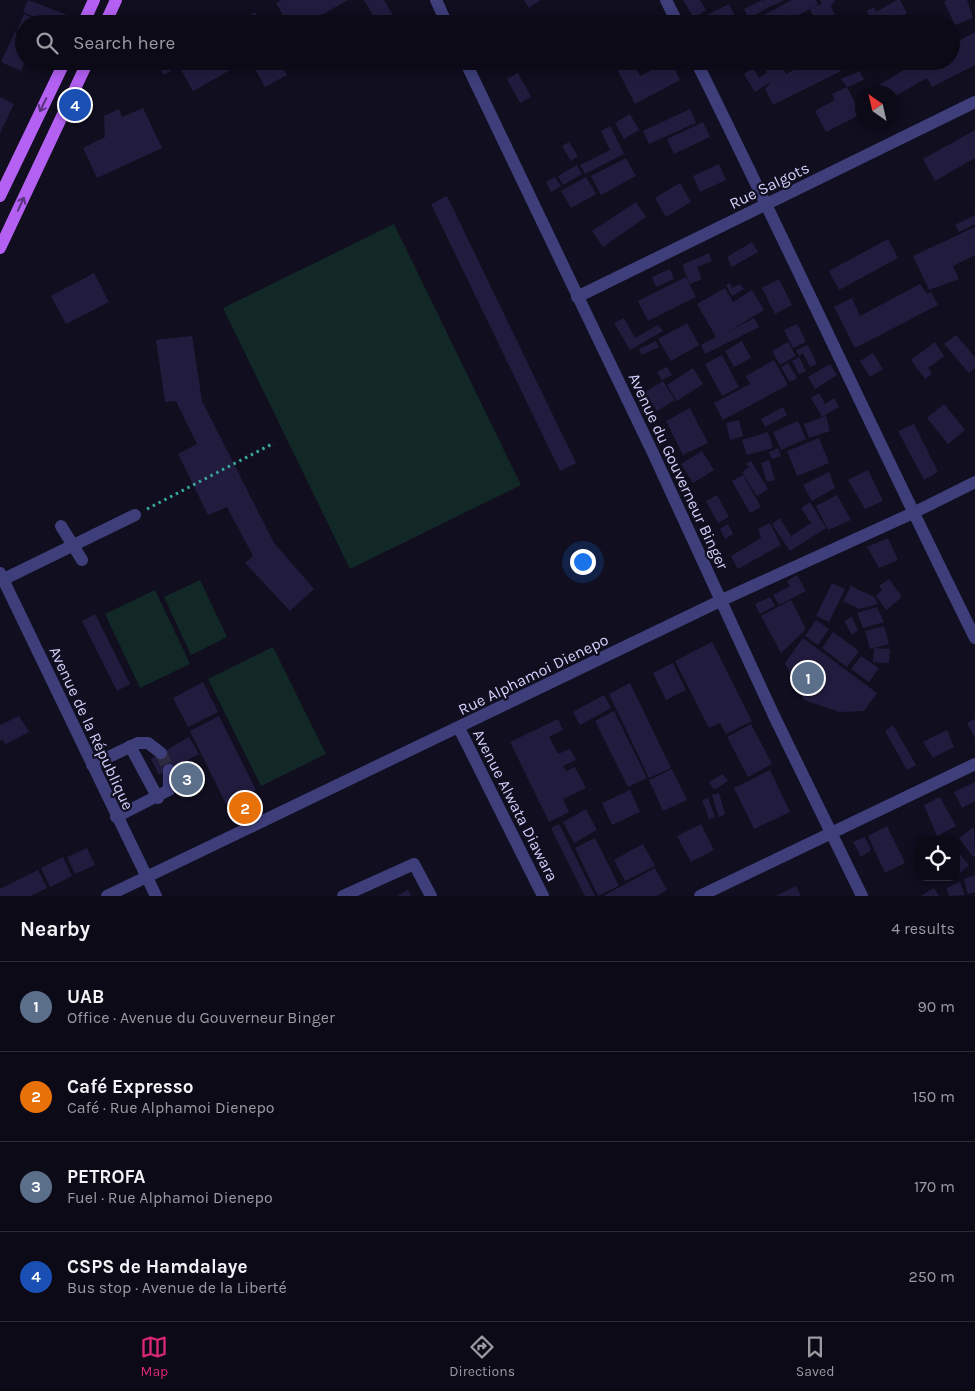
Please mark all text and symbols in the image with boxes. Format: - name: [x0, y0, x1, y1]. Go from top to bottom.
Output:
- search box: [15, 15, 960, 70]
- icon: search: [33, 29, 61, 57]
- text: Search here: [73, 32, 175, 54]
- north arrow: [855, 85, 900, 130]
- pin: 4: [59, 86, 91, 124]
- one-way arrow: [38, 97, 48, 112]
- street label: Rue Salgots: [726, 158, 812, 213]
- one-way arrow: [17, 197, 26, 212]
- street label: Avenue du Gouverneur Binger: [625, 370, 733, 573]
- your location: [570, 549, 596, 575]
- street label: Rue Alphamoi Dienepo: [455, 630, 611, 719]
- street label: Avenue de la République: [45, 643, 138, 813]
- pin: 1: [792, 659, 824, 697]
- street label: Avenue Alwata Diawara: [469, 726, 562, 885]
- pin: 3: [171, 760, 203, 798]
- pin: 2: [229, 789, 261, 827]
- map controls: [915, 836, 960, 881]
- button: locate: [915, 836, 960, 881]
- text: Nearby: [20, 917, 90, 941]
- text: 4 results: [891, 919, 955, 938]
- text: UAB: [67, 986, 104, 1008]
- text: 1: [33, 997, 39, 1016]
- text: 90 m: [917, 997, 955, 1016]
- text: Office · Avenue du Gouverneur Binger: [67, 1008, 335, 1027]
- text: Café Expresso: [67, 1076, 194, 1098]
- text: 2: [31, 1087, 41, 1106]
- text: 150 m: [912, 1087, 955, 1106]
- text: Café · Rue Alphamoi Dienepo: [67, 1098, 275, 1117]
- text: PETROFA: [67, 1166, 146, 1188]
- text: 3: [31, 1177, 41, 1196]
- text: 170 m: [914, 1177, 955, 1196]
- text: Fuel · Rue Alphamoi Dienepo: [67, 1188, 273, 1207]
- text: CSPS de Hamdalaye: [67, 1256, 248, 1278]
- text: 4: [31, 1267, 41, 1286]
- text: 250 m: [908, 1267, 955, 1286]
- text: Bus stop · Avenue de la Liberté: [67, 1278, 287, 1297]
- tab: Map: [140, 1333, 168, 1380]
- tab: Directions: [449, 1333, 515, 1380]
- tab: Saved: [796, 1333, 835, 1380]

